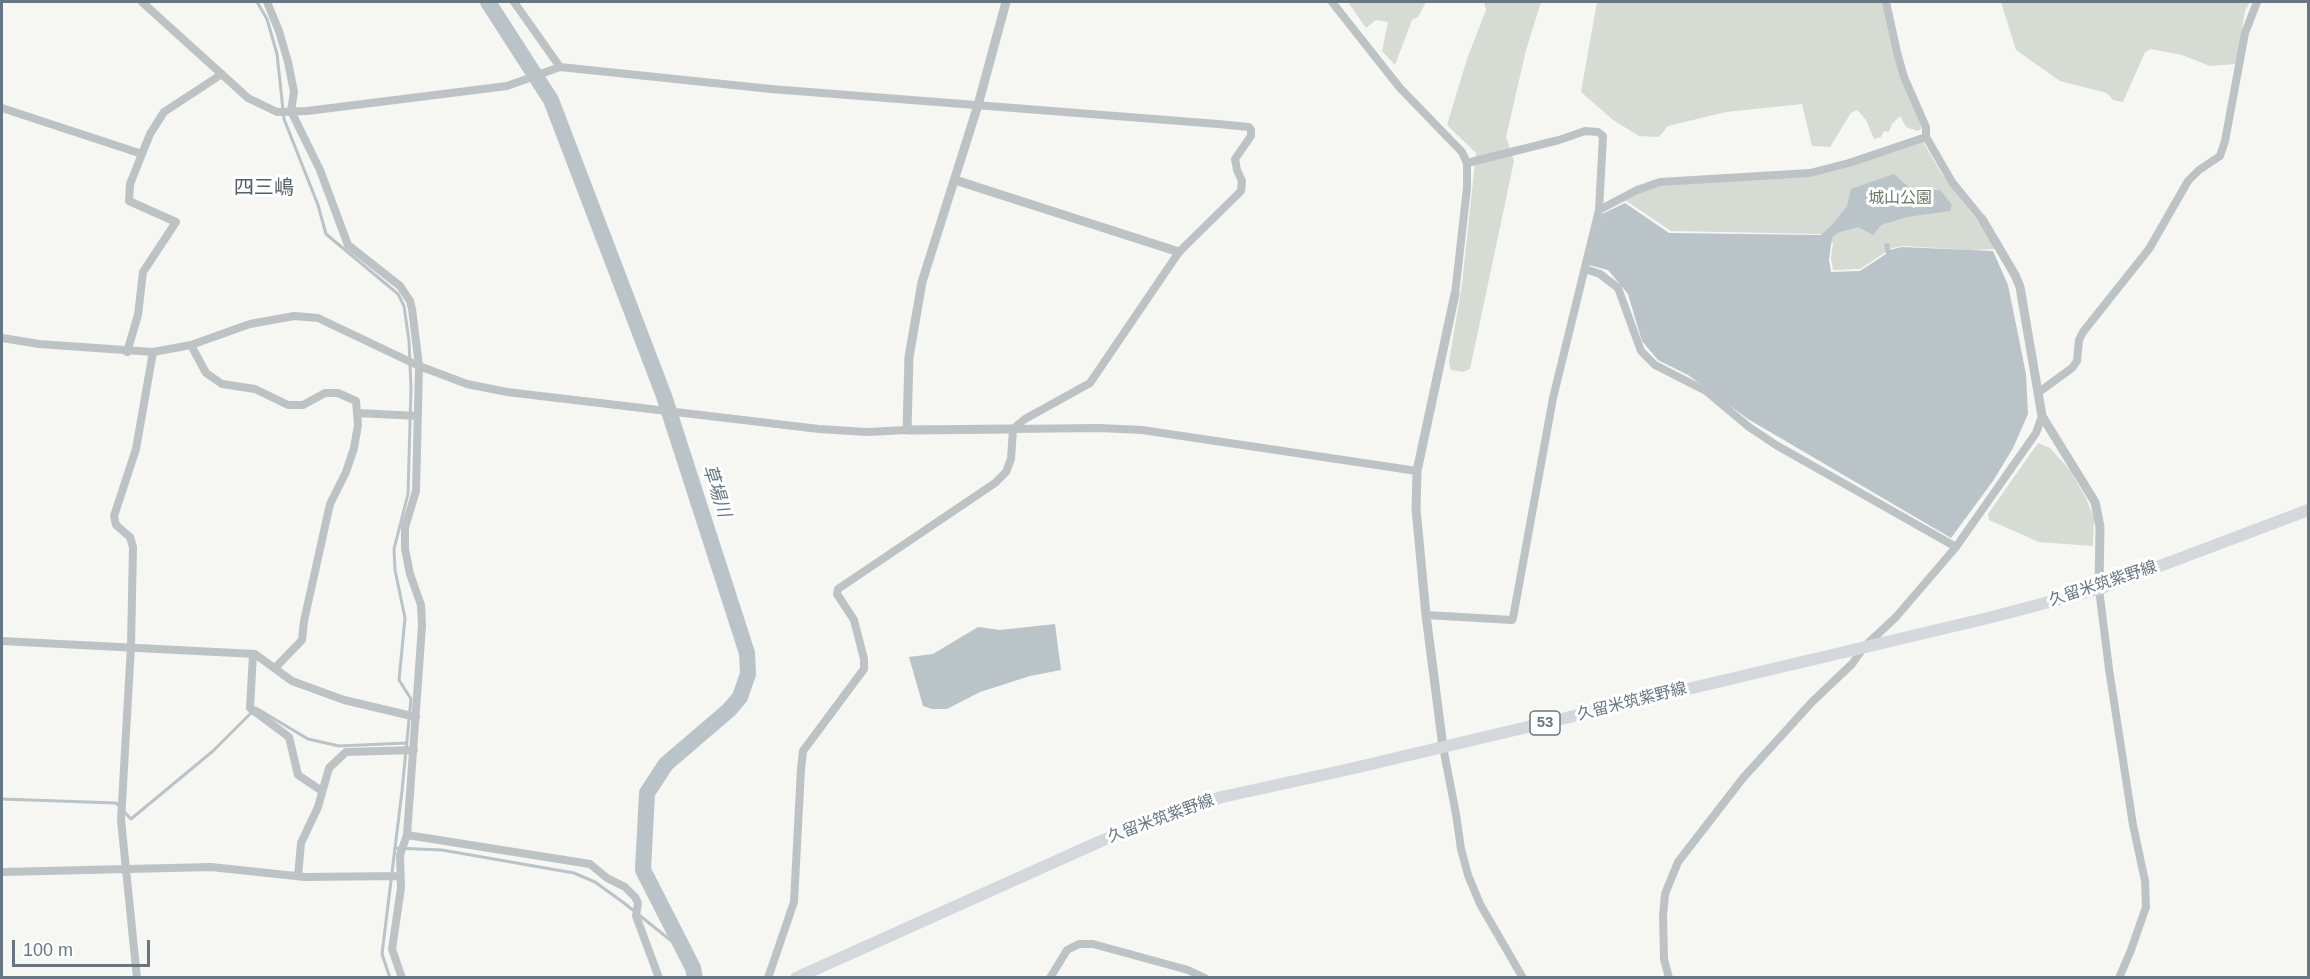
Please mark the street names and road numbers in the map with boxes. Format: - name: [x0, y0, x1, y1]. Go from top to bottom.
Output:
- street label: 久留米筑紫野線: [2047, 558, 2159, 610]
- street label: 久留米筑紫野線: [1575, 679, 1689, 725]
- road number: 53: [1530, 711, 1560, 735]
- street label: 久留米筑紫野線: [1105, 791, 1217, 847]

